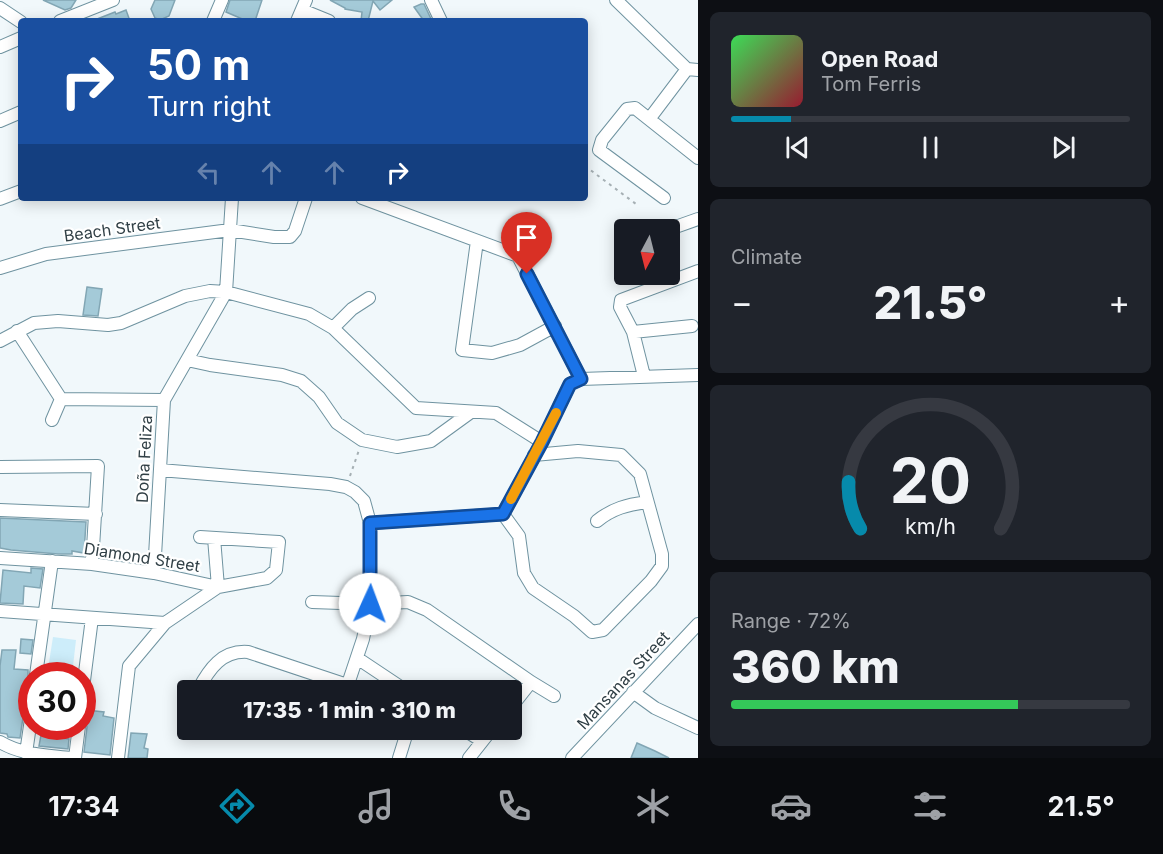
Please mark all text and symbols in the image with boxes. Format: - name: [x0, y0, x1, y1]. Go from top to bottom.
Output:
- text: 50 m: [147, 39, 250, 90]
- icon: right: [48, 42, 126, 120]
- text: Open Road: [821, 46, 938, 72]
- text: Tom Ferris: [821, 72, 921, 96]
- text: Turn right: [147, 90, 271, 123]
- icon: previous: [781, 131, 814, 164]
- icon: pause: [914, 131, 947, 164]
- icon: next: [1047, 131, 1080, 164]
- icon: left: [192, 156, 225, 189]
- icon: ahead: [255, 156, 288, 189]
- icon: ahead: [318, 156, 351, 189]
- icon: right: [381, 156, 414, 189]
- street label: Beach Street: [62, 212, 162, 246]
- pin: [501, 212, 552, 274]
- north arrow: [614, 219, 680, 285]
- map controls: [614, 219, 680, 285]
- icon: arrive: [510, 221, 543, 254]
- text: Climate: [731, 245, 802, 269]
- text: 21.5°: [873, 275, 988, 330]
- text: −: [731, 282, 753, 322]
- text: +: [1108, 282, 1130, 322]
- street label: Doña Feliza: [132, 415, 156, 503]
- text: 20: [890, 443, 971, 518]
- text: km/h: [905, 514, 956, 540]
- street label: Diamond Street: [83, 538, 201, 576]
- position arrow: [338, 572, 402, 636]
- text: Range · 72%: [731, 609, 851, 633]
- street label: Mansanas Street: [572, 627, 674, 733]
- text: 360 km: [731, 639, 900, 694]
- speed limit sign: 30: [18, 662, 96, 740]
- text: 17:35 · 1 min · 310 m: [243, 697, 456, 723]
- icon: directions: [216, 785, 258, 827]
- icon: music: [355, 785, 397, 827]
- icon: phone: [493, 785, 535, 827]
- icon: climate: [632, 785, 674, 827]
- icon: car: [770, 785, 812, 827]
- icon: filters: [909, 785, 951, 827]
- text: 17:34: [48, 790, 119, 823]
- text: 21.5°: [1048, 790, 1115, 823]

